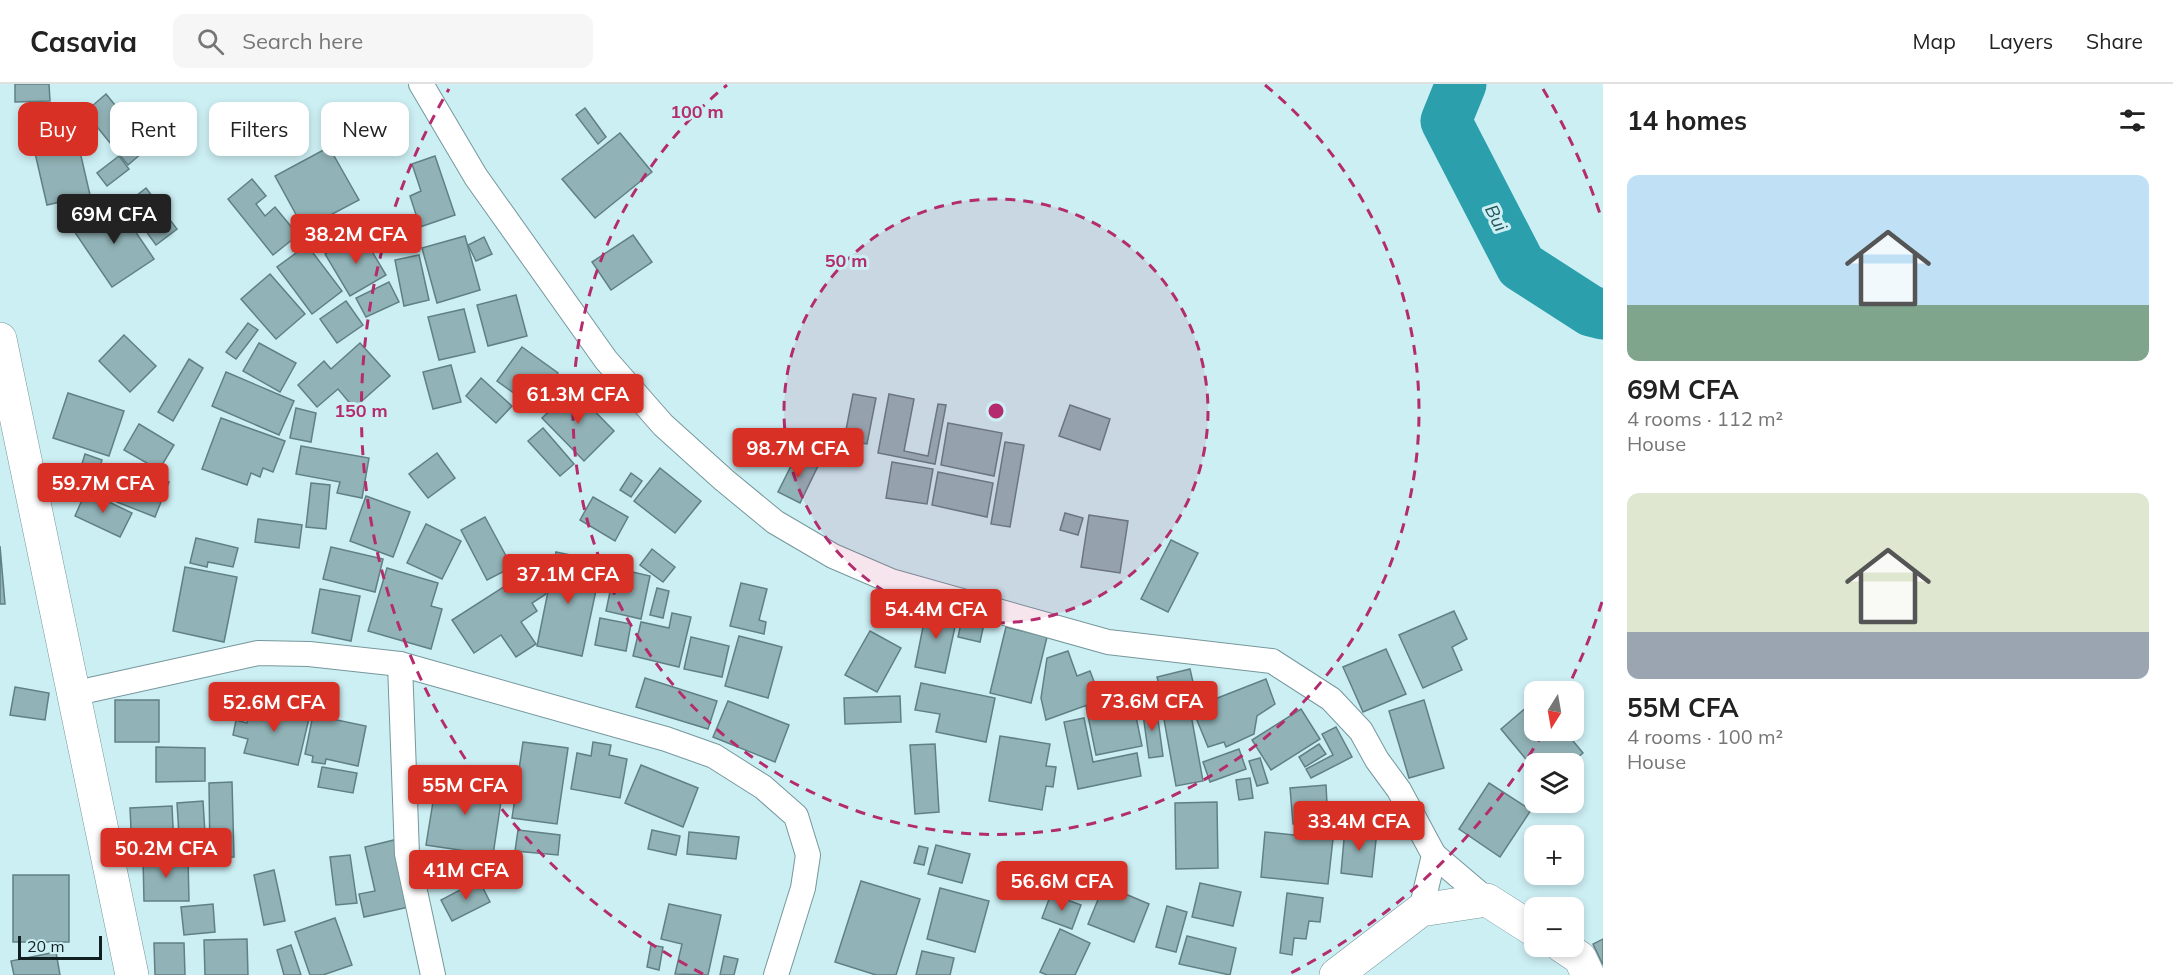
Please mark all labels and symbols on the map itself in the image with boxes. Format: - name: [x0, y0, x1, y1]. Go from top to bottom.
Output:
- text: 100 m: [670, 100, 724, 123]
- pin: 69M CFA: [59, 194, 169, 245]
- water label: Bui: [1480, 201, 1513, 236]
- pin: 38.2M CFA: [287, 214, 425, 265]
- text: 50 m: [825, 249, 867, 272]
- pin: 61.3M CFA: [509, 374, 647, 425]
- text: 150 m: [334, 399, 388, 422]
- centre of rings: [986, 401, 1006, 421]
- pin: 98.7M CFA: [729, 428, 867, 479]
- pin: 59.7M CFA: [34, 463, 172, 514]
- pin: 37.1M CFA: [499, 554, 637, 605]
- pin: 54.4M CFA: [867, 589, 1005, 640]
- pin: 73.6M CFA: [1083, 681, 1221, 732]
- north arrow: [1524, 681, 1584, 741]
- pin: 52.6M CFA: [205, 682, 343, 733]
- pin: 55M CFA: [410, 765, 520, 816]
- pin: 33.4M CFA: [1290, 801, 1428, 852]
- pin: 50.2M CFA: [97, 828, 235, 879]
- pin: 41M CFA: [411, 850, 521, 901]
- pin: 56.6M CFA: [993, 861, 1131, 912]
- scale bar: [18, 933, 102, 960]

